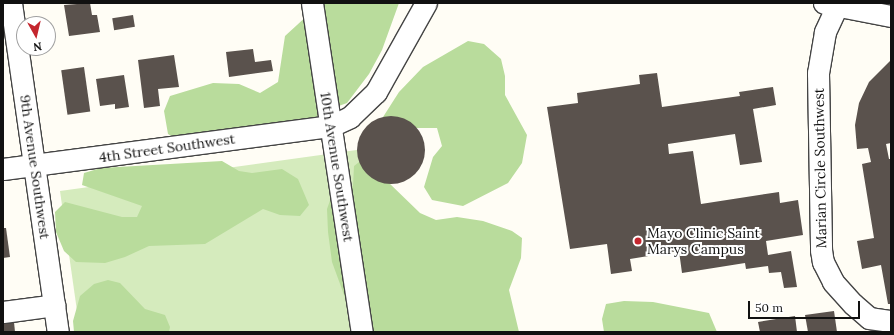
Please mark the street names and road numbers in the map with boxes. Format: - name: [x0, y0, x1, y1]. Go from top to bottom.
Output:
- street label: Marian Circle Southwest: [810, 88, 830, 248]
- street label: 10th Avenue Southwest: [317, 91, 357, 243]
- street label: 9th Avenue Southwest: [17, 94, 53, 240]
- street label: 4th Street Southwest: [98, 130, 236, 166]

